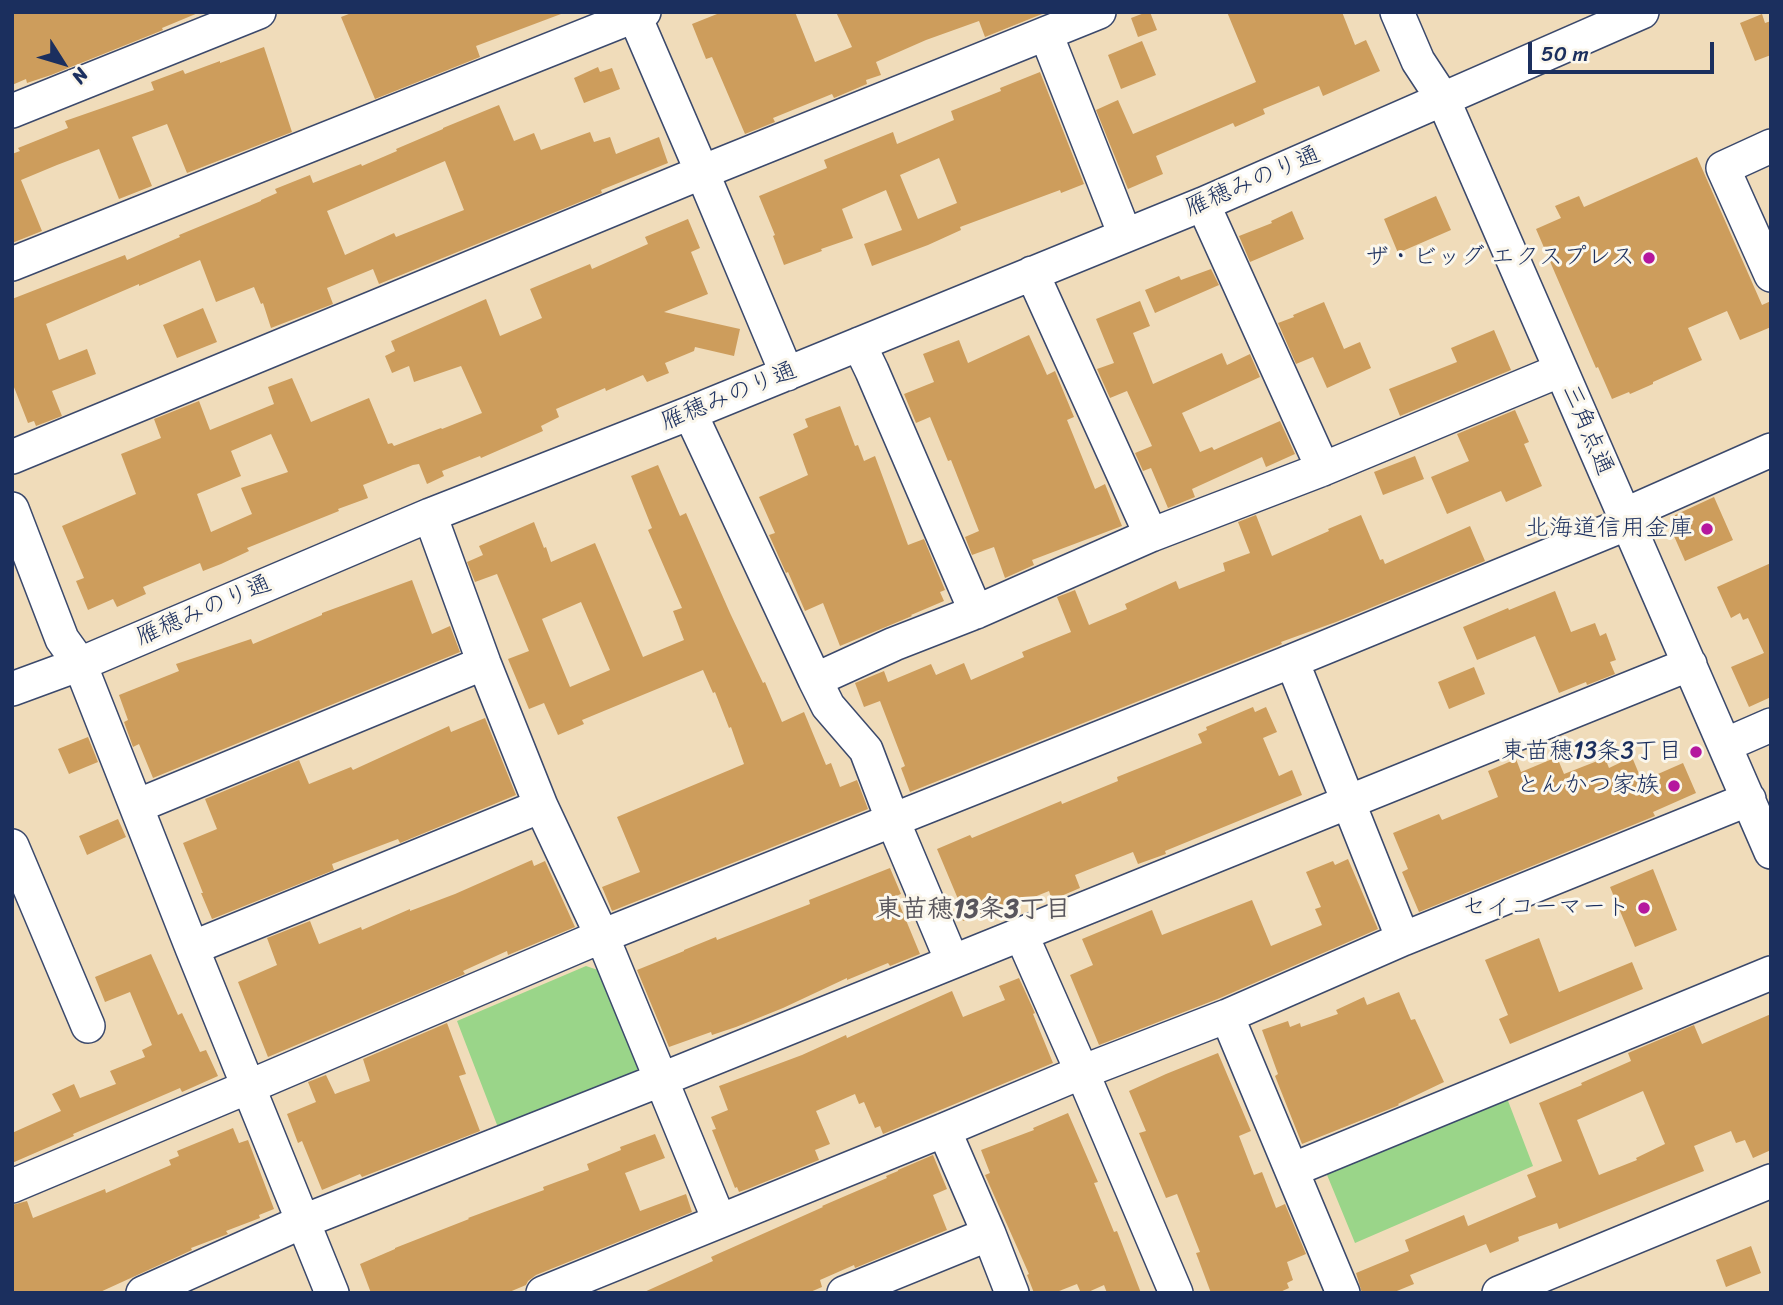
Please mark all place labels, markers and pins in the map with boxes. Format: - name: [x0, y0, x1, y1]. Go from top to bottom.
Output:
- place label: ザ・ビッグ エクスプレス: [1365, 244, 1635, 272]
- marker: ザ・ビッグ エクスプレス: [1641, 250, 1657, 266]
- place label: 北海道信用金庫: [1525, 515, 1693, 543]
- marker: 北海道信用金庫: [1699, 521, 1715, 537]
- place label: 東苗穂13条3丁目: [1501, 738, 1682, 766]
- marker: 東苗穂13条3丁目: [1688, 744, 1704, 760]
- place label: とんかつ家族: [1516, 772, 1660, 800]
- marker: とんかつ家族: [1666, 778, 1682, 794]
- place label: セイコーマート: [1462, 894, 1630, 922]
- marker: セイコーマート: [1636, 900, 1652, 916]

